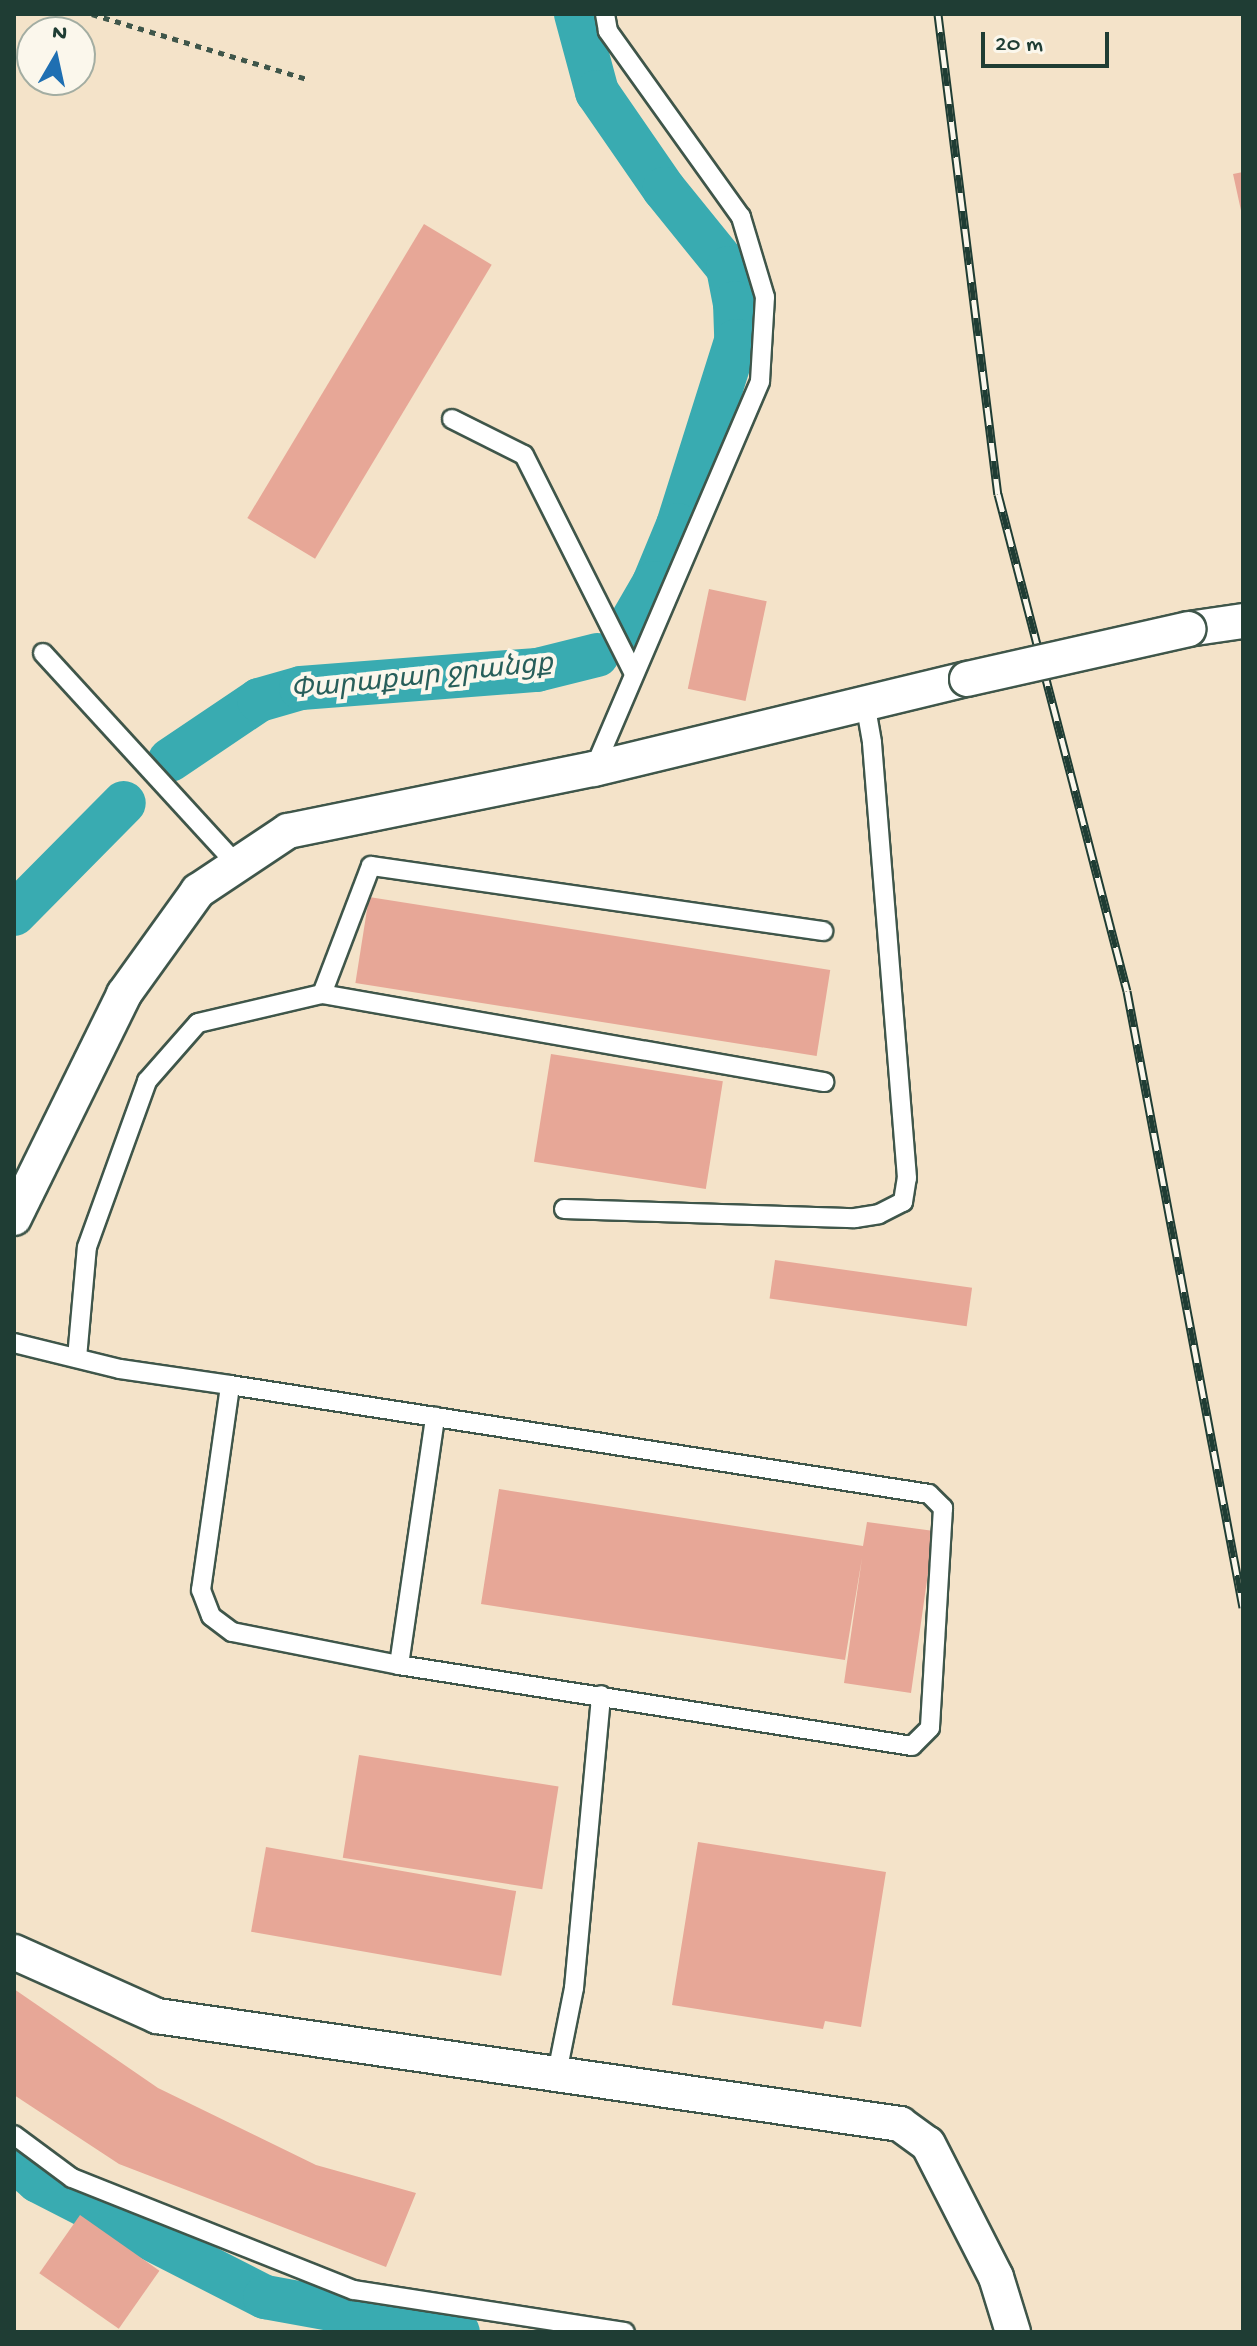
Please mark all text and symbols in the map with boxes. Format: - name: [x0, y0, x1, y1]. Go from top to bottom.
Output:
- north arrow: [16, 16, 96, 96]
- scale bar: [985, 16, 1113, 66]
- text: N: [50, 20, 69, 48]
- text: 20 m: [995, 31, 1043, 60]
- water label: Փարաքար ջրանցք: [289, 649, 555, 709]

